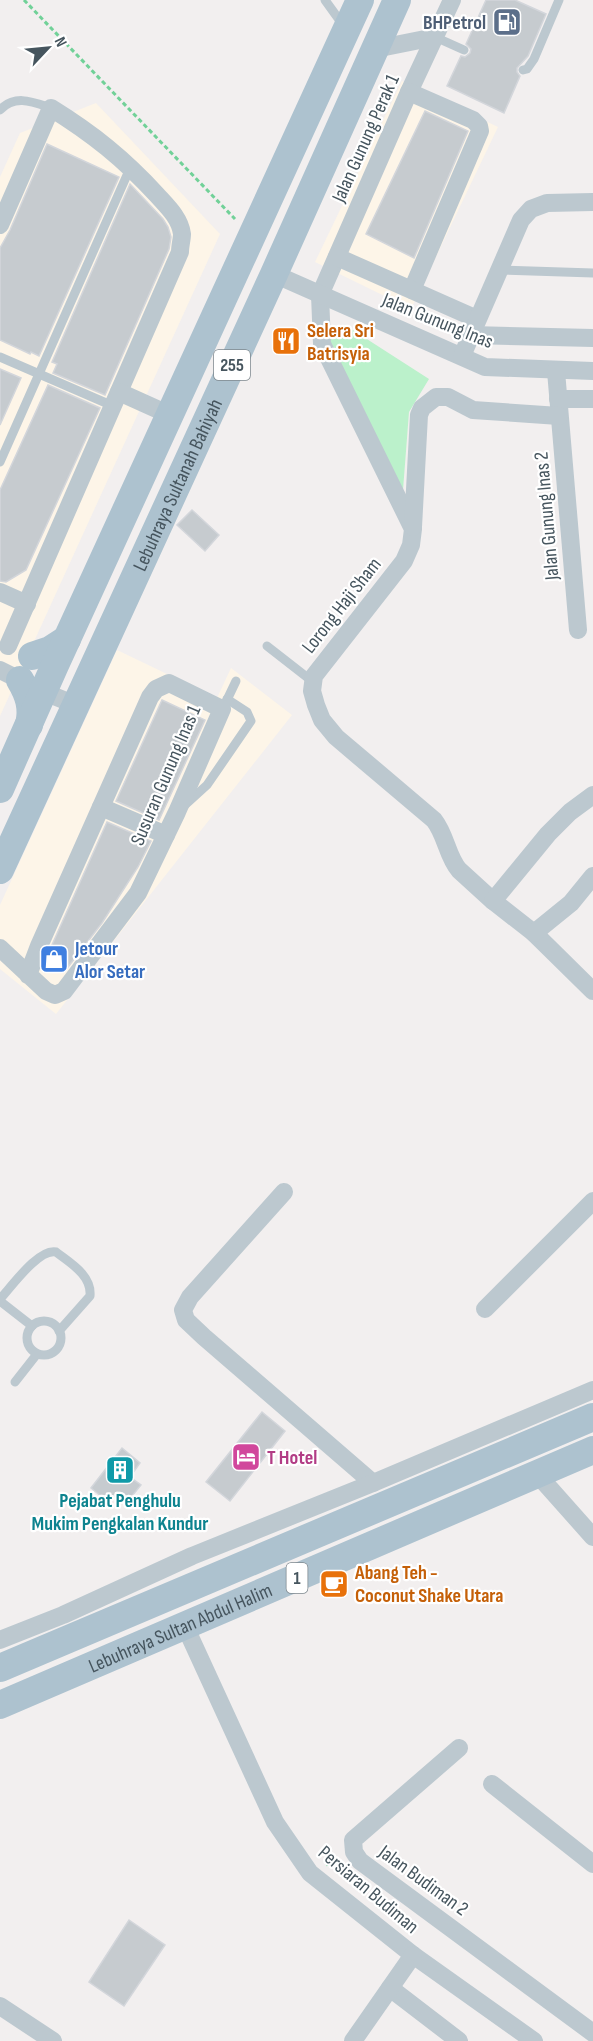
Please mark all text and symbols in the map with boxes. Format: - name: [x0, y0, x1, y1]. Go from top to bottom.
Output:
- fuel station icon: BHPetrol: [491, 6, 523, 38]
- place label: BHPetrol: [423, 11, 486, 35]
- north arrow: [18, 18, 78, 78]
- text: N: [50, 34, 71, 50]
- street label: Jalan Gunung Perak 1: [327, 71, 405, 207]
- street label: Jalan Gunung Inas: [378, 287, 497, 354]
- place label: Selera Sri Batrisyia: [307, 319, 374, 366]
- restaurant icon: Selera Sri Batrisyia: [270, 325, 302, 357]
- road number: 255: [214, 350, 250, 380]
- street label: Lebuhraya Sultanah Bahiyah: [128, 395, 228, 575]
- street label: Jalan Gunung Inas 2: [529, 451, 565, 582]
- street label: Lorong Haji Sham: [297, 553, 387, 658]
- street label: Susuran Gunung Inas 1: [126, 702, 206, 849]
- place label: Jetour Alor Setar: [74, 937, 145, 984]
- shop icon: Jetour Alor Setar: [38, 943, 70, 975]
- hotel icon: T Hotel: [230, 1441, 262, 1473]
- place label: T Hotel: [267, 1446, 317, 1470]
- building icon: Pejabat Penghulu Mukim Pengkalan Kundur: [104, 1454, 136, 1486]
- place label: Pejabat Penghulu Mukim Pengkalan Kundur: [32, 1489, 208, 1536]
- place label: Abang Teh - Coconut Shake Utara: [354, 1561, 503, 1608]
- road number: 1: [286, 1563, 308, 1593]
- cafe icon: Abang Teh - Coconut Shake Utara: [318, 1568, 350, 1600]
- street label: Lebuhraya Sultan Abdul Halim: [85, 1578, 276, 1678]
- street label: Jalan Budiman 2: [373, 1840, 473, 1921]
- street label: Persiaran Budiman: [313, 1841, 423, 1939]

